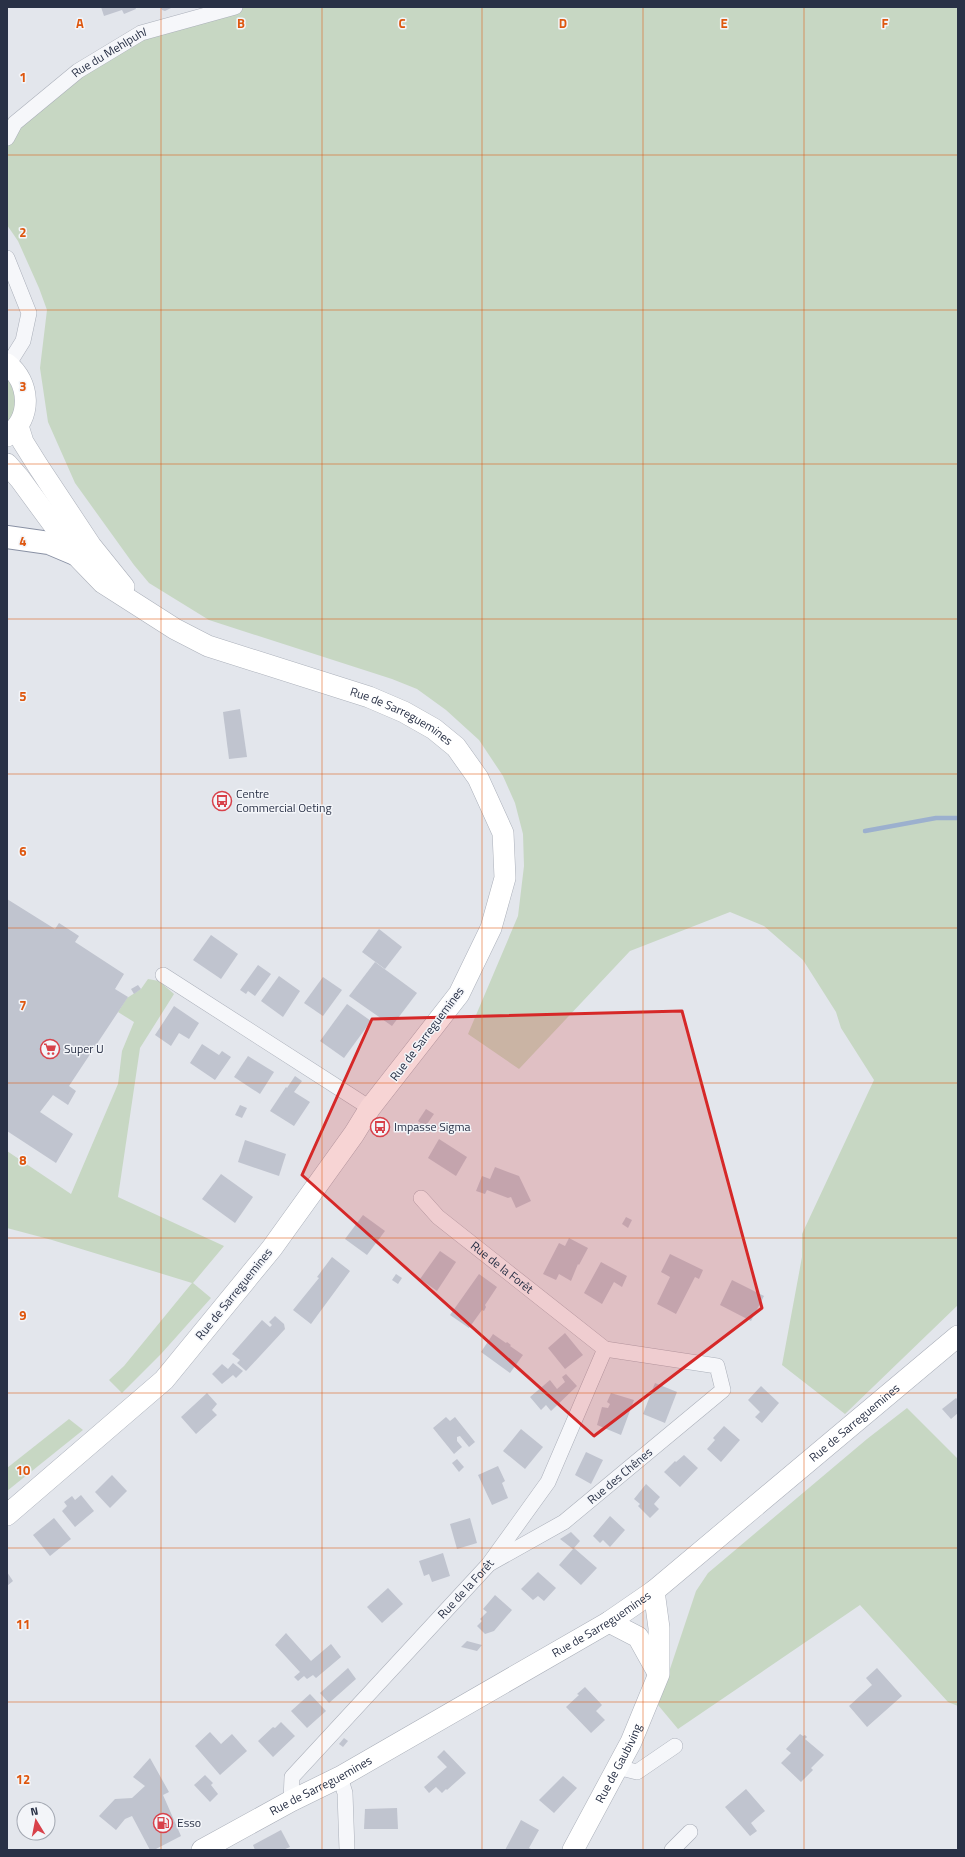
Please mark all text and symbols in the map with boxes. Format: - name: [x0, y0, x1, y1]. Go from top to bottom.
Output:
- text: A: [76, 13, 84, 33]
- text: B: [237, 13, 245, 33]
- text: C: [398, 13, 406, 33]
- text: D: [559, 13, 567, 33]
- text: E: [720, 13, 728, 33]
- text: F: [882, 13, 889, 33]
- street label: Rue du Mehlpuhl: [67, 22, 148, 82]
- text: 1: [19, 67, 27, 87]
- text: 2: [19, 222, 27, 242]
- text: 3: [19, 376, 27, 396]
- text: 4: [19, 531, 27, 551]
- street label: Rue de Sarreguemines: [348, 682, 457, 750]
- text: 5: [19, 686, 27, 706]
- place label: Centre Commercial Oeting: [236, 784, 332, 817]
- bus stop icon: Centre Commercial Oeting: [211, 790, 233, 812]
- text: 6: [19, 841, 27, 861]
- street label: Rue de Sarreguemines: [385, 982, 469, 1085]
- text: 7: [19, 995, 27, 1015]
- supermarket icon: Super U: [39, 1038, 61, 1060]
- place label: Super U: [64, 1039, 104, 1058]
- bus stop icon: Impasse Sigma: [369, 1116, 391, 1138]
- place label: Impasse Sigma: [394, 1117, 471, 1136]
- text: 8: [19, 1150, 27, 1170]
- street label: Rue de la Forêt: [467, 1236, 538, 1299]
- street label: Rue de Sarreguemines: [190, 1243, 277, 1344]
- text: 9: [19, 1305, 27, 1325]
- street label: Rue de Sarreguemines: [805, 1378, 904, 1466]
- street label: Rue des Chênes: [583, 1442, 657, 1509]
- text: 10: [16, 1460, 30, 1480]
- street label: Rue de la Forêt: [433, 1555, 499, 1623]
- street label: Rue de Sarreguemines: [548, 1586, 655, 1662]
- text: 11: [16, 1614, 30, 1634]
- street label: Rue de Gaubiving: [590, 1721, 647, 1806]
- street label: Rue de Sarreguemines: [266, 1750, 376, 1820]
- text: 12: [16, 1769, 30, 1789]
- north arrow: [16, 1801, 56, 1841]
- text: N: [29, 1803, 39, 1820]
- fuel station icon: Esso: [152, 1812, 174, 1834]
- place label: Esso: [177, 1813, 201, 1832]

